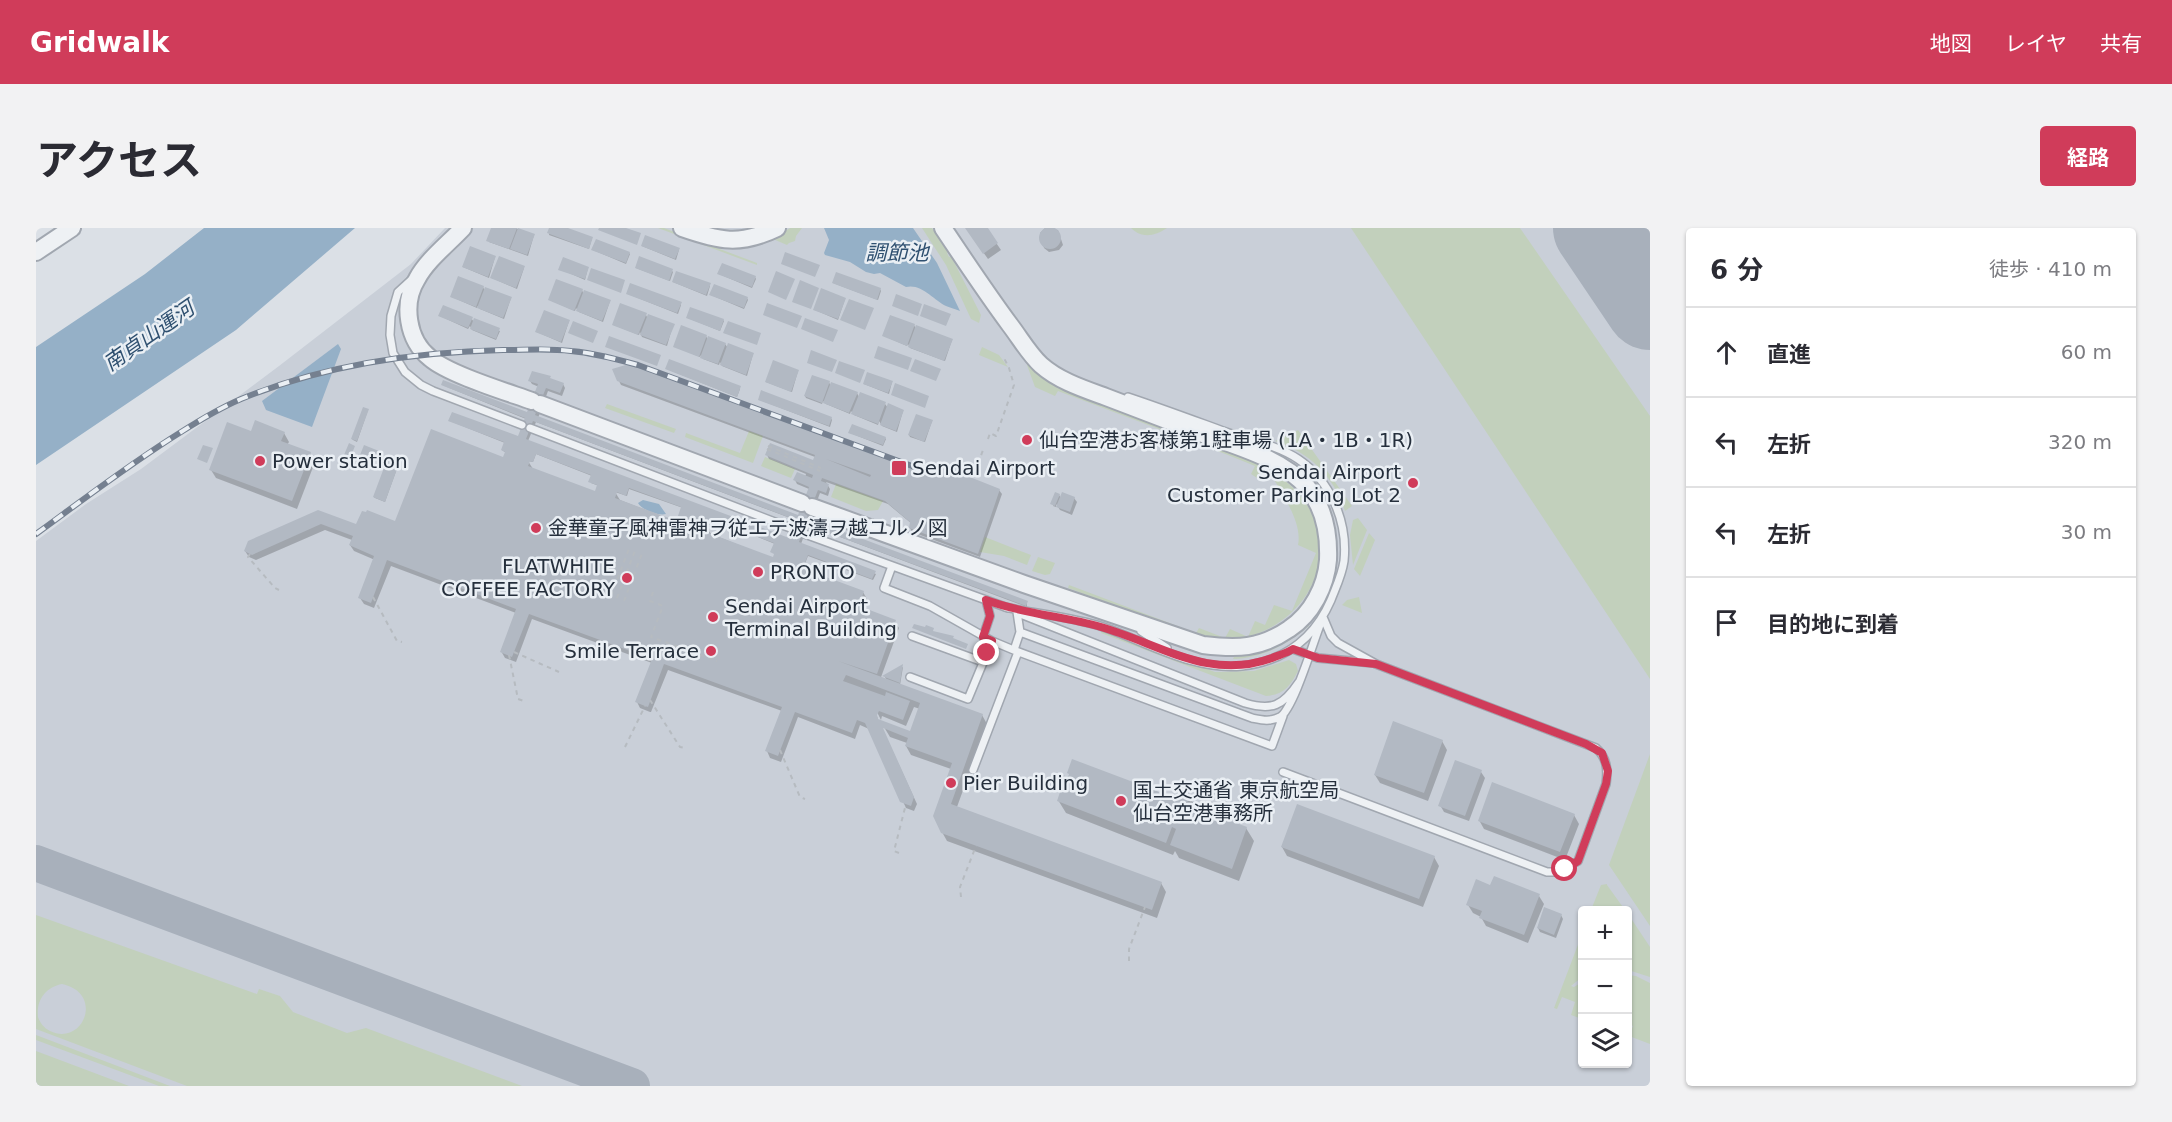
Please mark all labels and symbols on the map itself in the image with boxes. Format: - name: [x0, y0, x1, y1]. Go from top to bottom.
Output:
- water label: 調節池: [866, 241, 930, 265]
- water label: 南貞山運河: [99, 294, 202, 376]
- place label: 仙台空港お客様第1駐車場 (1A・1B・1R): [1039, 428, 1413, 452]
- marker: 仙台空港お客様第1駐車場 (1A・1B・1R): [1020, 433, 1034, 447]
- place label: Power station: [272, 449, 408, 473]
- marker: Power station: [253, 454, 267, 468]
- place label: Sendai Airport: [912, 456, 1055, 480]
- marker: Sendai Airport: [890, 459, 908, 477]
- place label: Sendai Airport Customer Parking Lot 2: [1167, 460, 1401, 507]
- marker: Sendai Airport Customer Parking Lot 2: [1406, 476, 1420, 490]
- place label: 金華童子風神雷神ヲ従エテ波濤ヲ越ユルノ図: [548, 516, 948, 540]
- marker: 金華童子風神雷神ヲ従エテ波濤ヲ越ユルノ図: [529, 521, 543, 535]
- place label: FLATWHITE COFFEE FACTORY: [441, 554, 616, 601]
- place label: PRONTO: [770, 560, 855, 584]
- marker: PRONTO: [751, 565, 765, 579]
- marker: FLATWHITE COFFEE FACTORY: [620, 571, 634, 585]
- place label: Sendai Airport Terminal Building: [724, 594, 897, 641]
- marker: Sendai Airport Terminal Building: [706, 610, 720, 624]
- place label: Smile Terrace: [564, 639, 699, 663]
- route end: [973, 639, 999, 665]
- marker: Smile Terrace: [704, 644, 718, 658]
- place label: Pier Building: [963, 771, 1088, 795]
- marker: Pier Building: [944, 776, 958, 790]
- place label: 国土交通省 東京航空局 仙台空港事務所: [1133, 778, 1339, 825]
- marker: 国土交通省 東京航空局 仙台空港事務所: [1114, 794, 1128, 808]
- route start: [1551, 855, 1577, 881]

